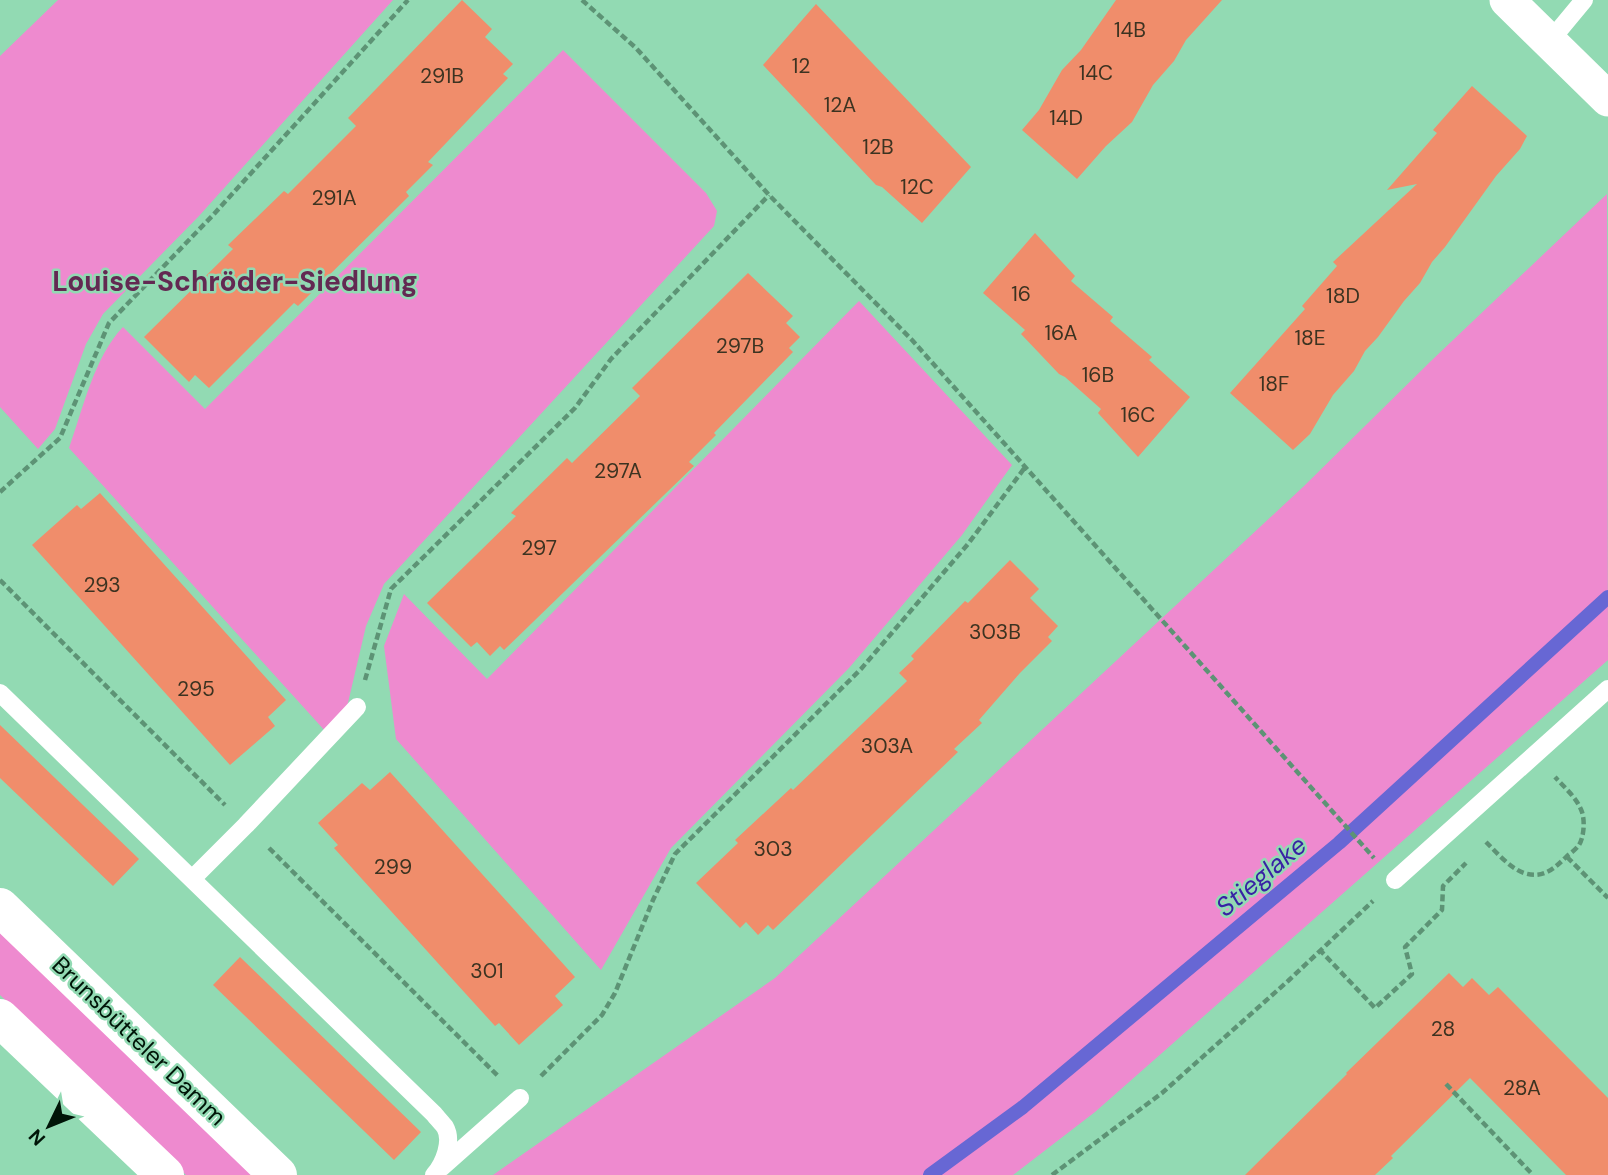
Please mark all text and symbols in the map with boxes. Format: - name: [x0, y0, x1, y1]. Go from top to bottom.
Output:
- house number: 14B: [1114, 16, 1146, 44]
- house number: 12: [792, 52, 810, 80]
- house number: 14C: [1079, 59, 1113, 87]
- house number: 291B: [420, 62, 464, 90]
- house number: 12A: [824, 91, 856, 119]
- house number: 14D: [1049, 104, 1083, 132]
- house number: 12B: [862, 133, 894, 161]
- house number: 12C: [900, 173, 934, 201]
- house number: 291A: [311, 184, 357, 212]
- district label: Louise-Schröder-Siedlung: [52, 263, 418, 300]
- house number: 16: [1011, 280, 1031, 308]
- house number: 18D: [1326, 282, 1360, 310]
- house number: 16A: [1045, 319, 1077, 347]
- house number: 18E: [1294, 324, 1326, 352]
- house number: 297B: [716, 332, 764, 360]
- house number: 16B: [1082, 361, 1114, 389]
- house number: 18F: [1259, 370, 1289, 398]
- house number: 16C: [1121, 401, 1155, 429]
- house number: 297A: [594, 457, 642, 485]
- house number: 297: [521, 534, 557, 562]
- house number: 293: [83, 571, 121, 599]
- house number: 303B: [969, 618, 1021, 646]
- house number: 295: [177, 675, 215, 703]
- house number: 303A: [861, 732, 913, 760]
- water label: Stieglake: [1209, 828, 1313, 924]
- house number: 303: [753, 835, 793, 863]
- house number: 299: [374, 853, 412, 881]
- street label: Brunsbütteler Damm: [46, 949, 233, 1132]
- house number: 301: [470, 957, 504, 985]
- house number: 28: [1431, 1015, 1455, 1043]
- house number: 28A: [1503, 1074, 1541, 1102]
- north arrow: [14, 1091, 84, 1161]
- text: N: [23, 1124, 51, 1151]

